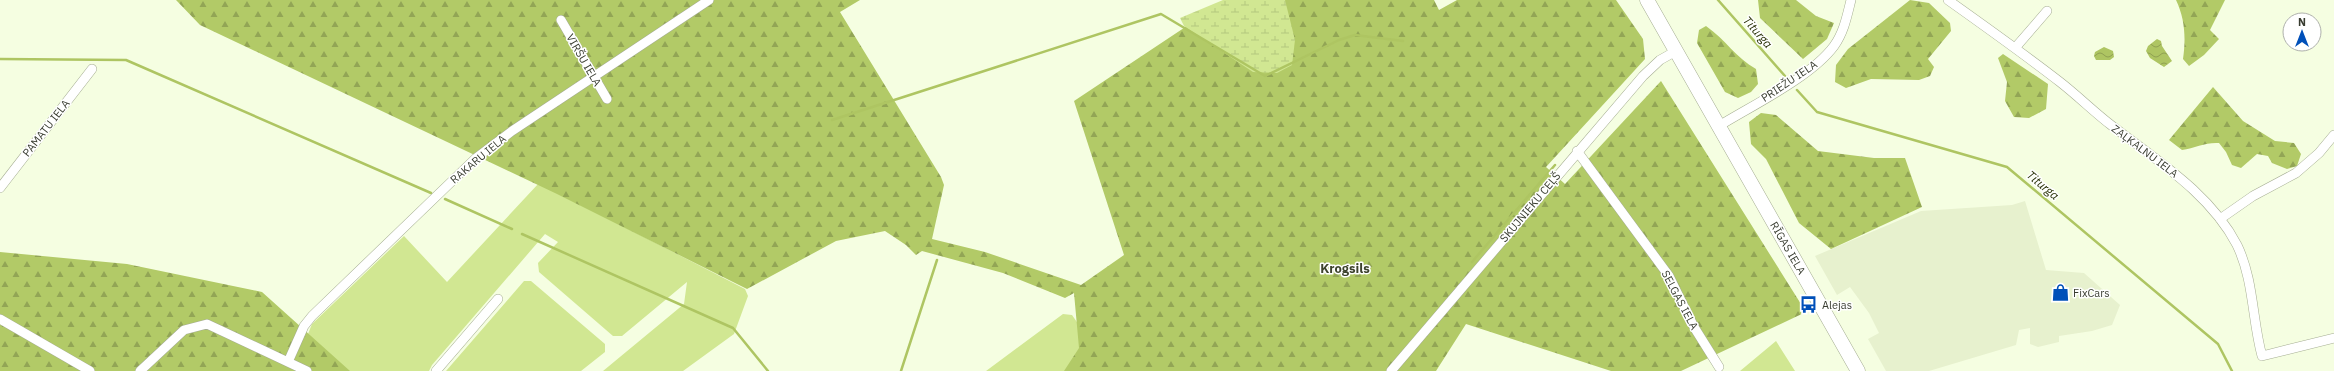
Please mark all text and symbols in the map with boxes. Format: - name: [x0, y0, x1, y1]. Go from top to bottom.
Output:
- north arrow: [2282, 12, 2322, 52]
- water label: Titurga: [1740, 13, 1776, 51]
- text: N: [2298, 15, 2306, 29]
- street label: VIRŠU IELA: [563, 31, 605, 89]
- street label: PRIEŽU IELA: [1758, 57, 1820, 105]
- street label: PAMATU IELA: [19, 97, 73, 159]
- street label: ZAĻKALNU IELA: [2109, 121, 2181, 181]
- street label: RAKARU IELA: [447, 132, 509, 186]
- water label: Titurga: [2024, 167, 2062, 203]
- street label: SKUJNIEKU CEĻŠ: [1497, 169, 1563, 245]
- street label: RĪGAS IELA: [1767, 219, 1809, 277]
- district label: Krogsils: [1320, 260, 1370, 277]
- street label: SELGAS IELA: [1658, 268, 1702, 332]
- shop icon: FixCars: [2050, 283, 2070, 303]
- place label: FixCars: [2073, 286, 2110, 300]
- bus stop icon: Alejas: [1799, 295, 1819, 315]
- place label: Alejas: [1822, 298, 1852, 312]

